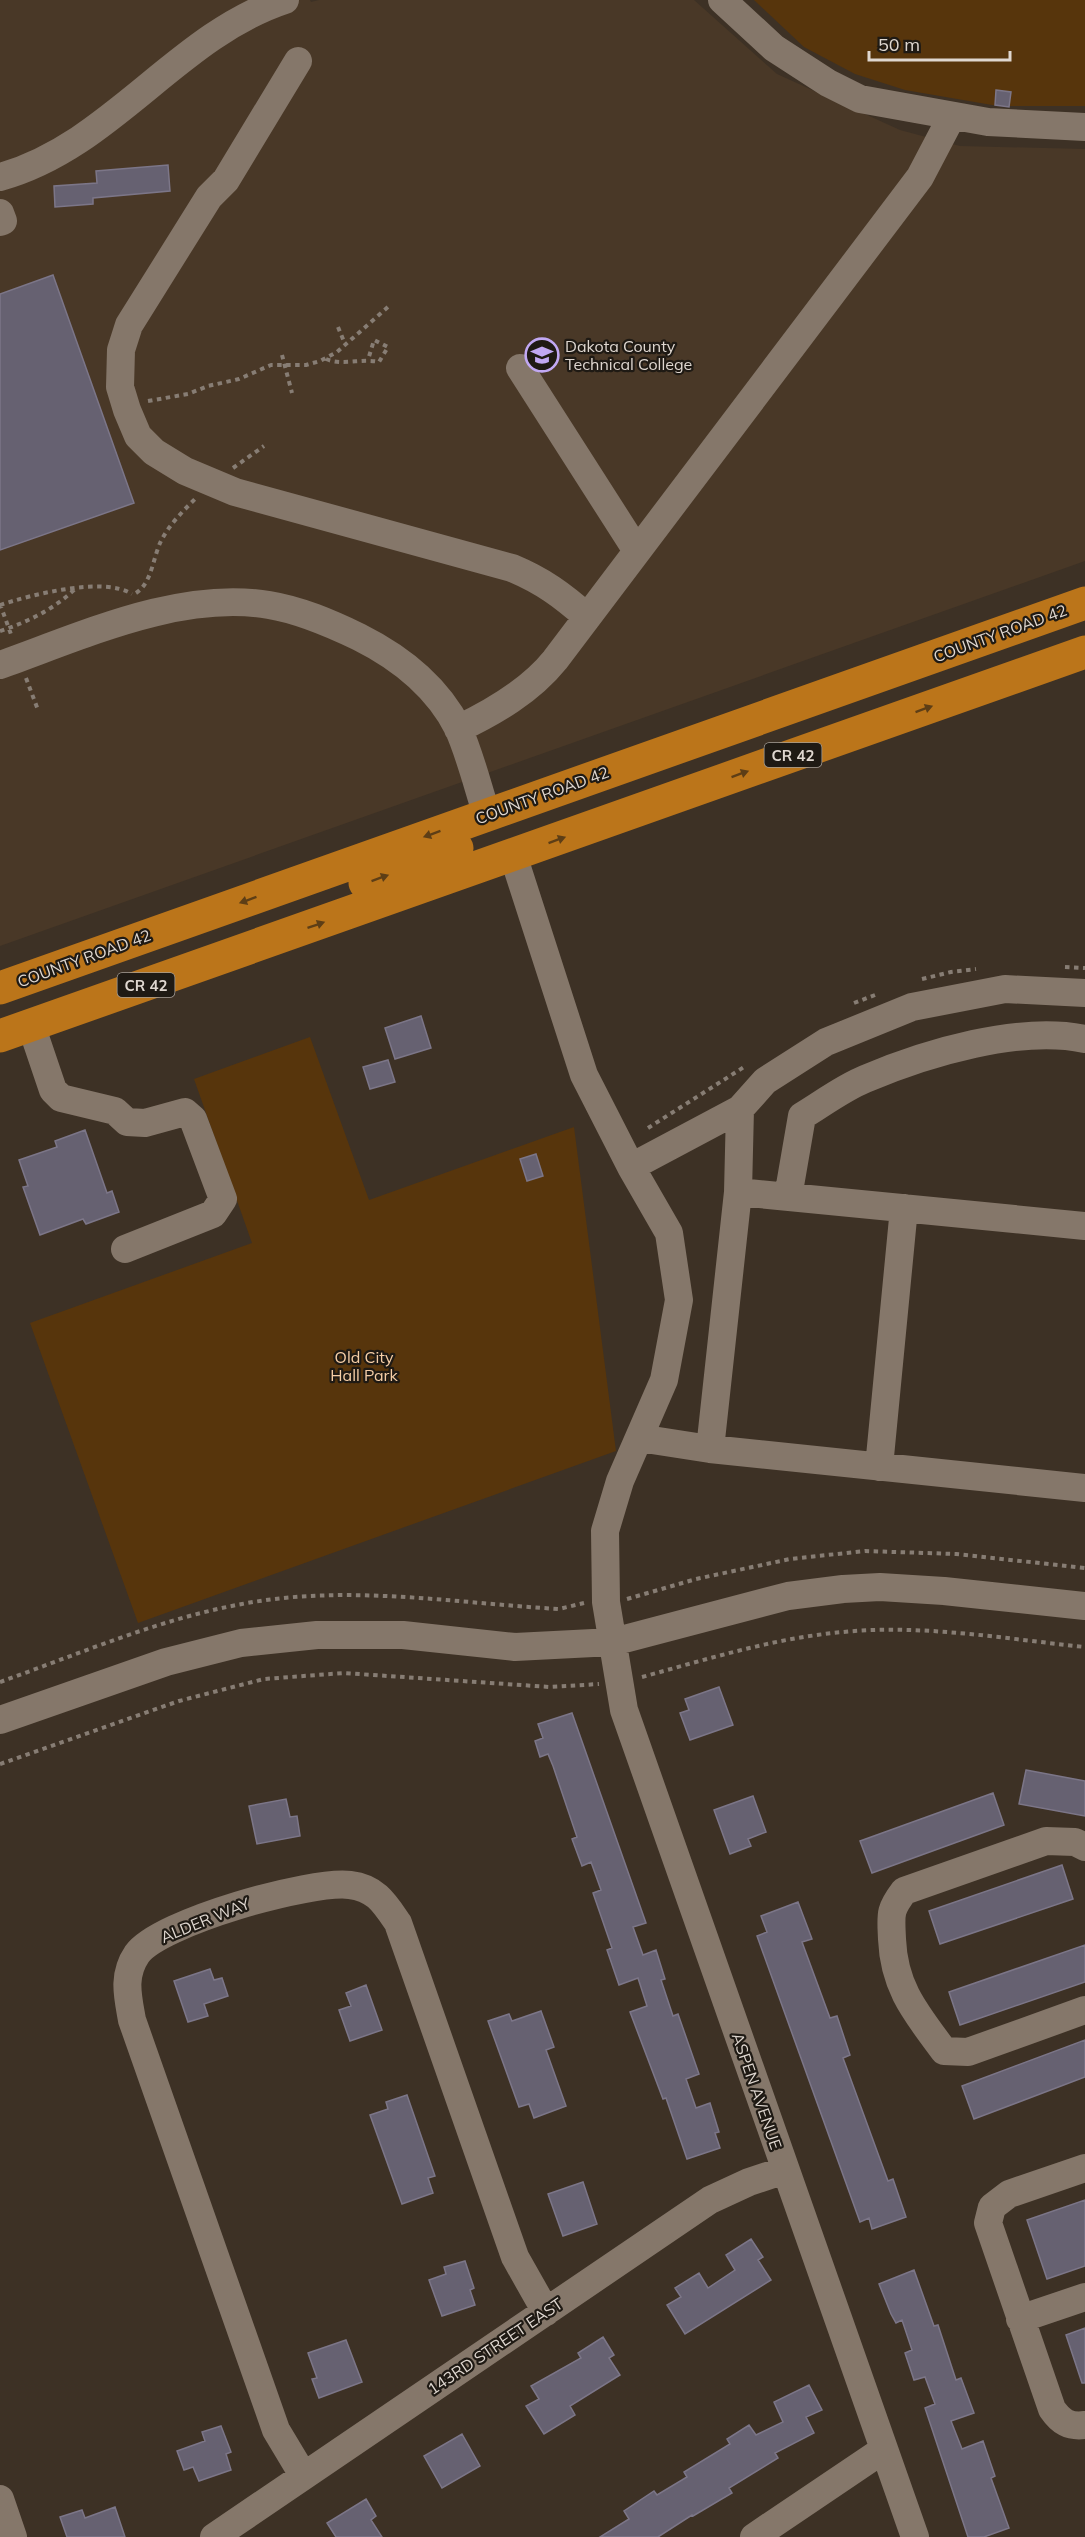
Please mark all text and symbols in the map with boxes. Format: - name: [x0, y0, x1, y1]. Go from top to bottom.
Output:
- scale bar: [869, 24, 1010, 62]
- text: 50 m: [878, 33, 920, 56]
- place label: Dakota County Technical College: [565, 336, 692, 374]
- school or university icon: Dakota County Technical College: [524, 337, 560, 373]
- street label: COUNTY ROAD 42: [931, 600, 1069, 666]
- one-way arrow: [915, 703, 933, 713]
- road number: CR 42: [764, 743, 822, 767]
- street label: COUNTY ROAD 42: [473, 762, 611, 828]
- one-way arrow: [732, 769, 750, 779]
- one-way arrow: [423, 830, 441, 840]
- one-way arrow: [548, 834, 566, 844]
- one-way arrow: [371, 873, 389, 883]
- one-way arrow: [239, 895, 257, 905]
- one-way arrow: [307, 919, 325, 929]
- street label: COUNTY ROAD 42: [15, 925, 153, 991]
- road number: CR 42: [118, 973, 174, 997]
- park label: Old City Hall Park: [330, 1347, 398, 1385]
- street label: ALDER WAY: [157, 1893, 253, 1947]
- street label: ASPEN AVENUE: [728, 2030, 786, 2152]
- street label: 143RD STREET EAST: [423, 2293, 567, 2399]

